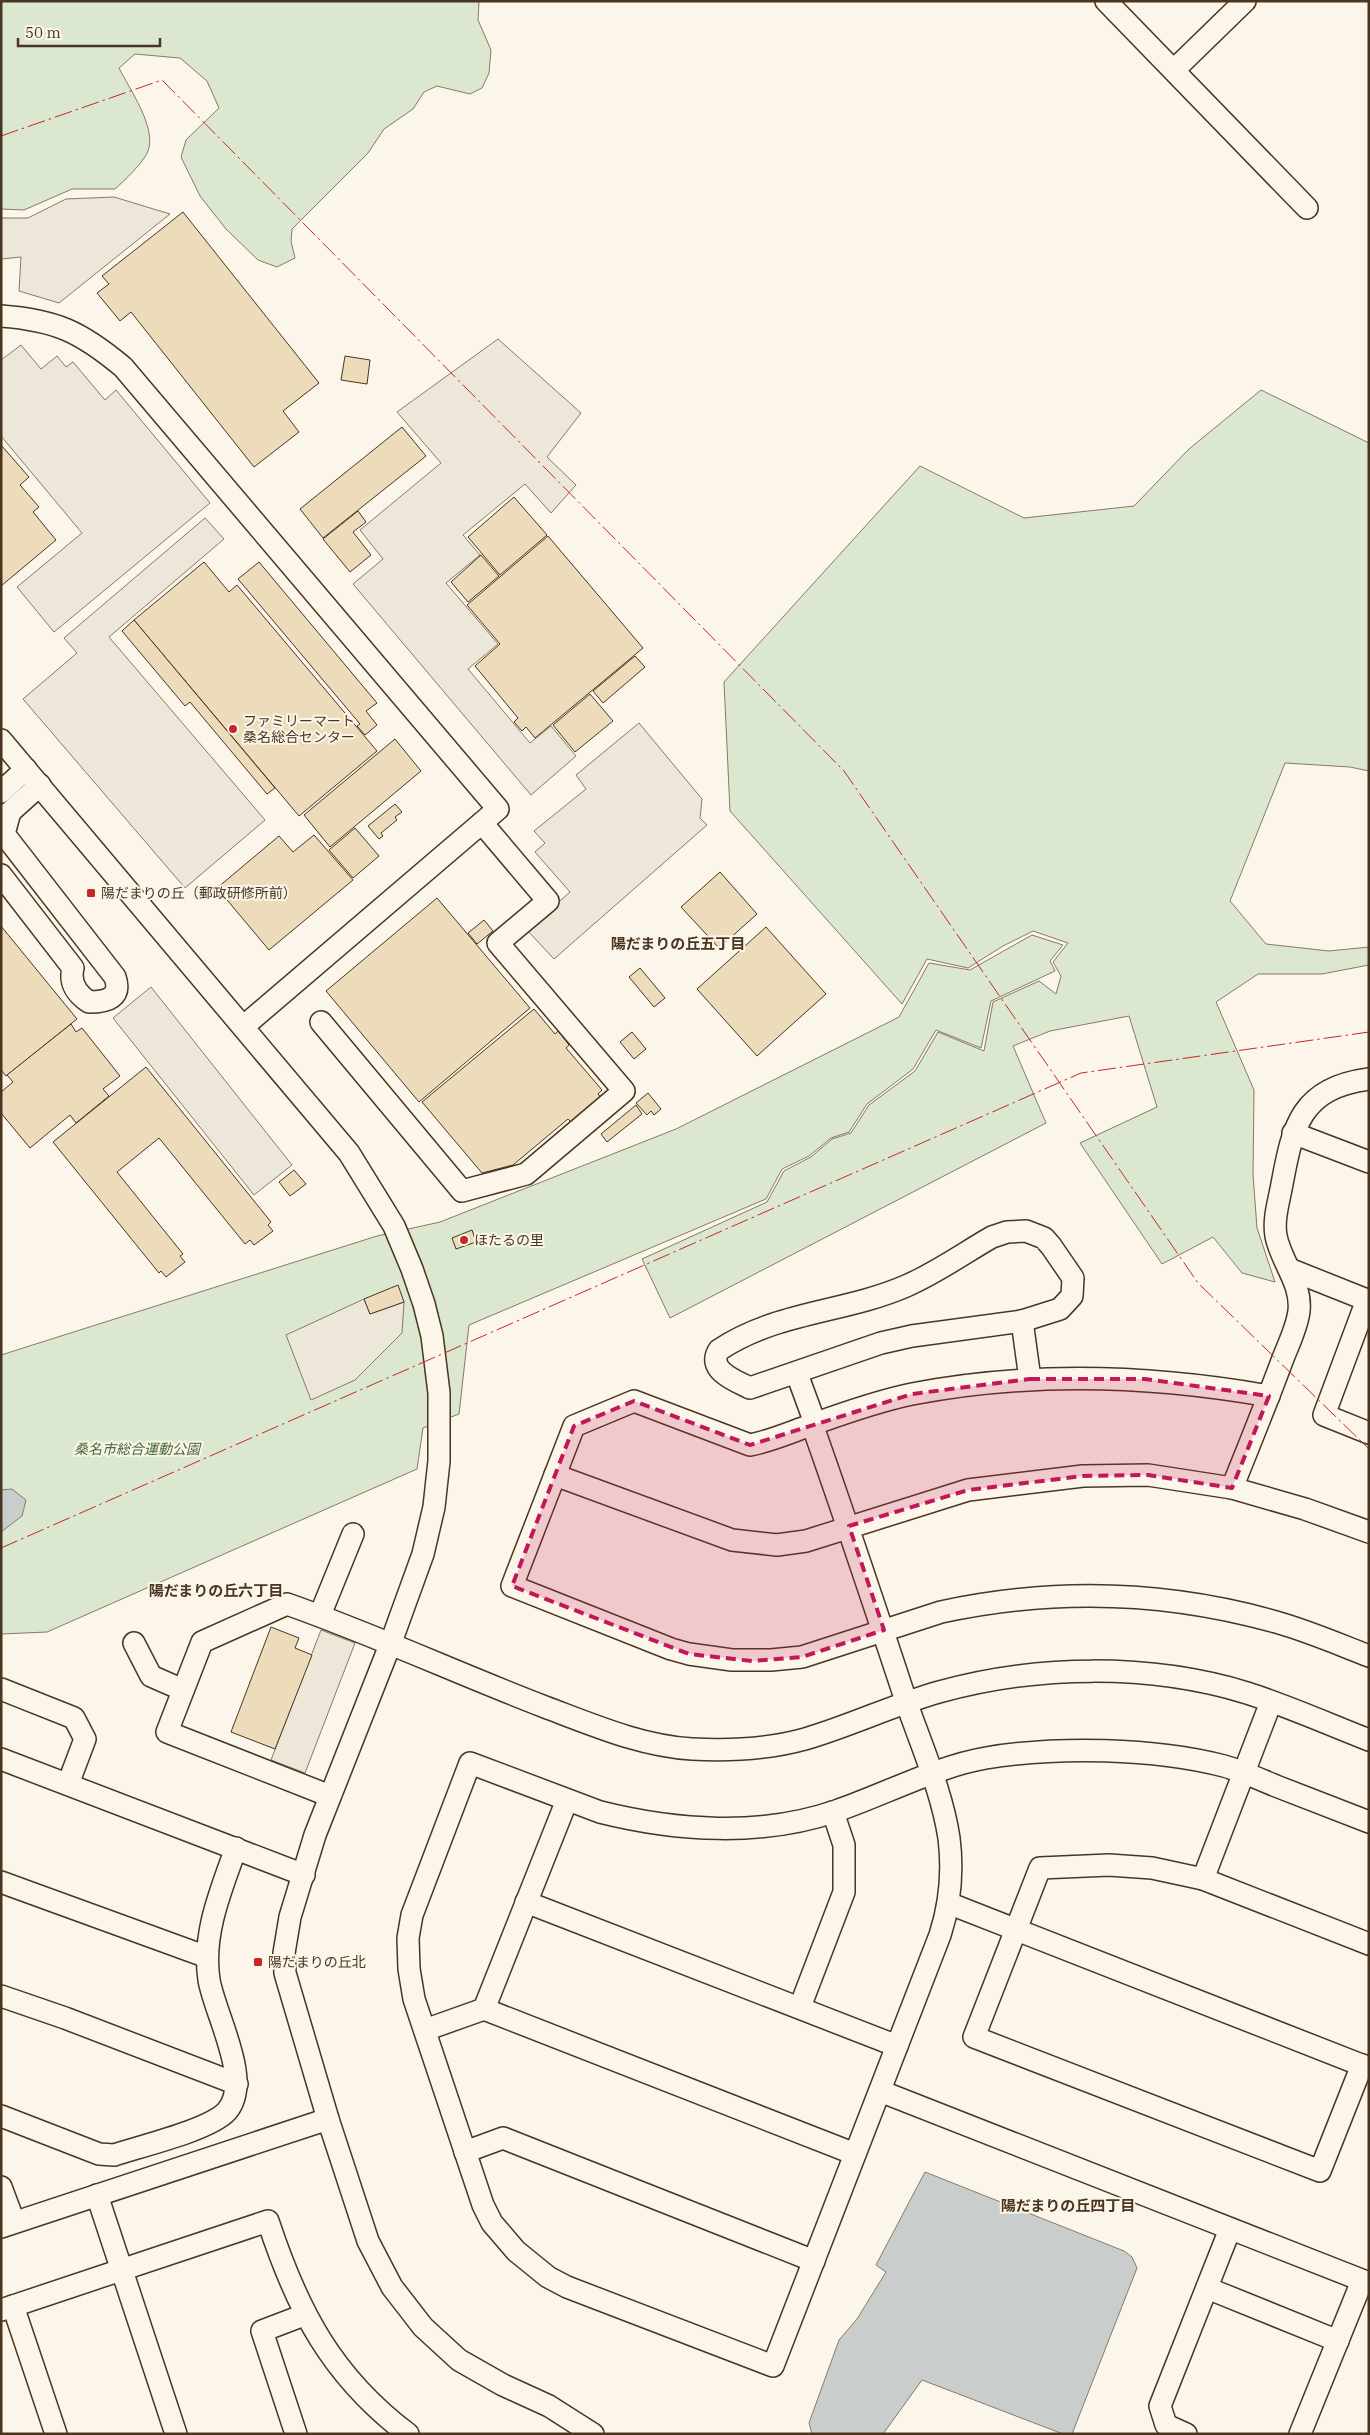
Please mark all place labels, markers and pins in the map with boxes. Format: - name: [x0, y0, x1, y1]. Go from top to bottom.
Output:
- place label: ファミリーマート 桑名総合センター: [243, 712, 355, 746]
- marker: ファミリーマート 桑名総合センター: [227, 723, 239, 735]
- place label: 陽だまりの丘（郵政研修所前）: [101, 884, 297, 902]
- marker: 陽だまりの丘（郵政研修所前）: [85, 887, 97, 899]
- place label: ほたるの里: [474, 1231, 544, 1249]
- marker: ほたるの里: [458, 1234, 470, 1246]
- place label: 陽だまりの丘北: [268, 1953, 366, 1971]
- marker: 陽だまりの丘北: [252, 1956, 264, 1968]

